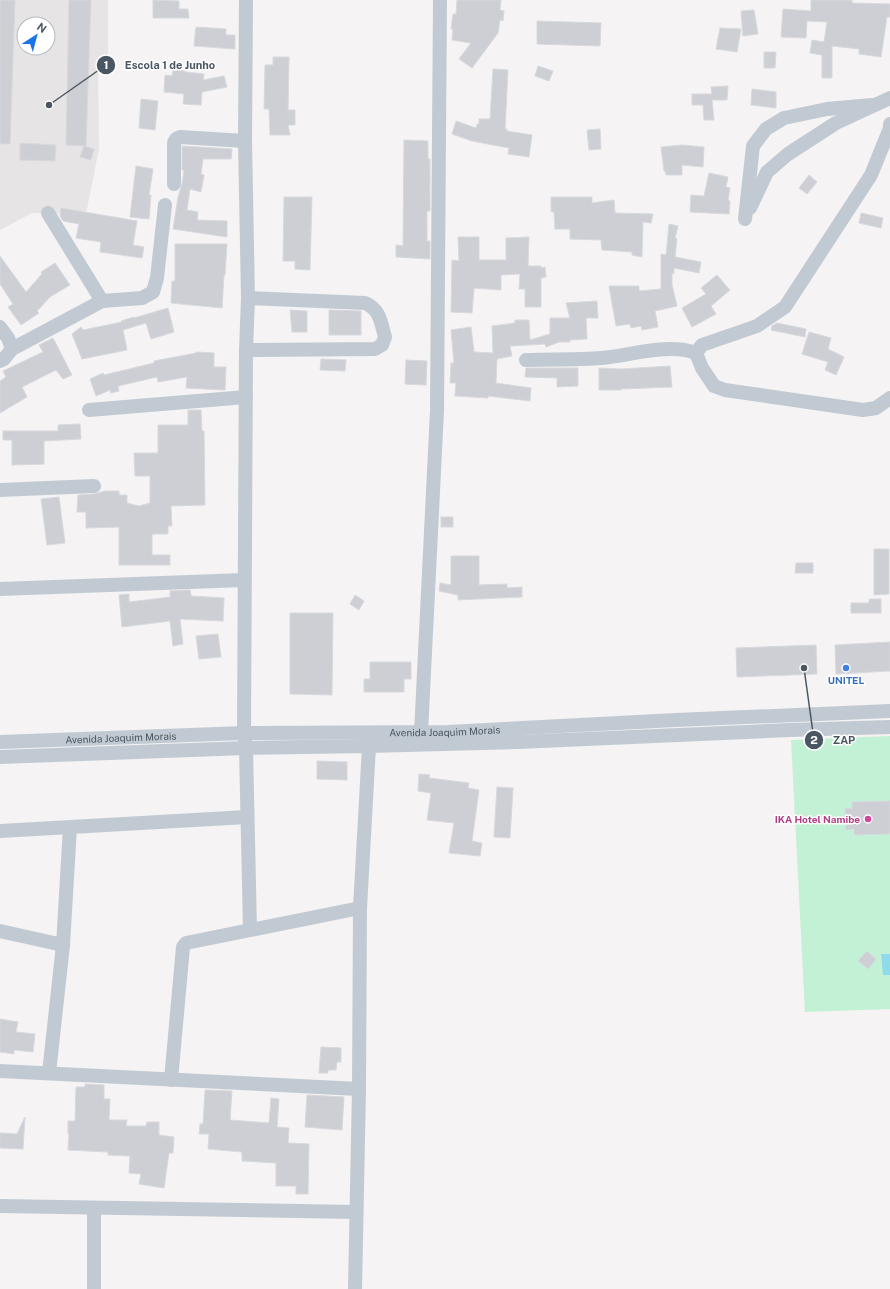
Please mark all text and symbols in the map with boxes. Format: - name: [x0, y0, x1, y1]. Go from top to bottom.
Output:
- north arrow: [16, 16, 56, 56]
- text: N: [35, 21, 49, 35]
- callout: Escola 1 de Junho: [96, 53, 223, 76]
- text: 1: [103, 58, 109, 72]
- text: Escola 1 de Junho: [125, 59, 215, 71]
- marker: UNITEL: [841, 663, 851, 673]
- place label: UNITEL: [828, 674, 864, 686]
- street label: Avenida Joaquim Morais: [389, 723, 501, 738]
- street label: Avenida Joaquim Morais: [65, 729, 177, 746]
- callout: ZAP: [804, 729, 863, 752]
- text: 2: [810, 733, 818, 747]
- text: ZAP: [833, 734, 855, 746]
- place label: IKA Hotel Namibe: [775, 813, 860, 825]
- marker: IKA Hotel Namibe: [863, 814, 873, 824]

